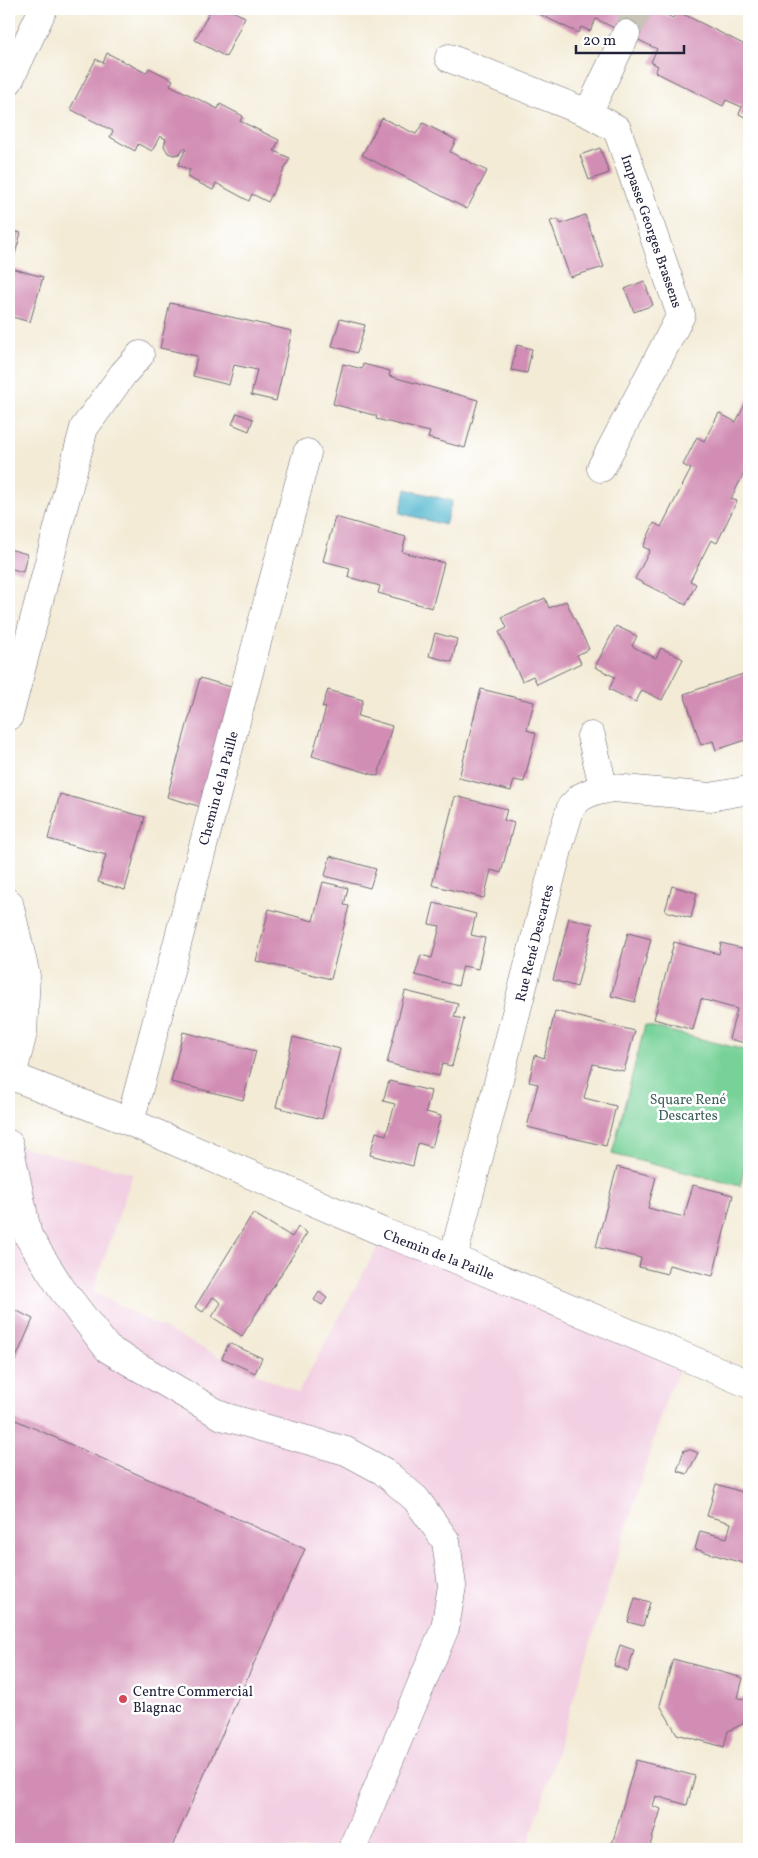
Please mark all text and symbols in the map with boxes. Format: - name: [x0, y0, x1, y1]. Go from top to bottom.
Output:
- scale bar: [576, 22, 683, 54]
- text: 20 m: [583, 31, 616, 52]
- street label: Impasse Georges Brassens: [615, 152, 686, 311]
- street label: Chemin de la Paille: [195, 729, 244, 848]
- street label: Rue René Descartes: [512, 883, 559, 1004]
- park label: Square René Descartes: [650, 1091, 727, 1126]
- street label: Chemin de la Paille: [380, 1225, 497, 1285]
- place label: Centre Commercial Blagnac: [133, 1683, 253, 1718]
- marker: Centre Commercial Blagnac: [117, 1693, 129, 1705]

